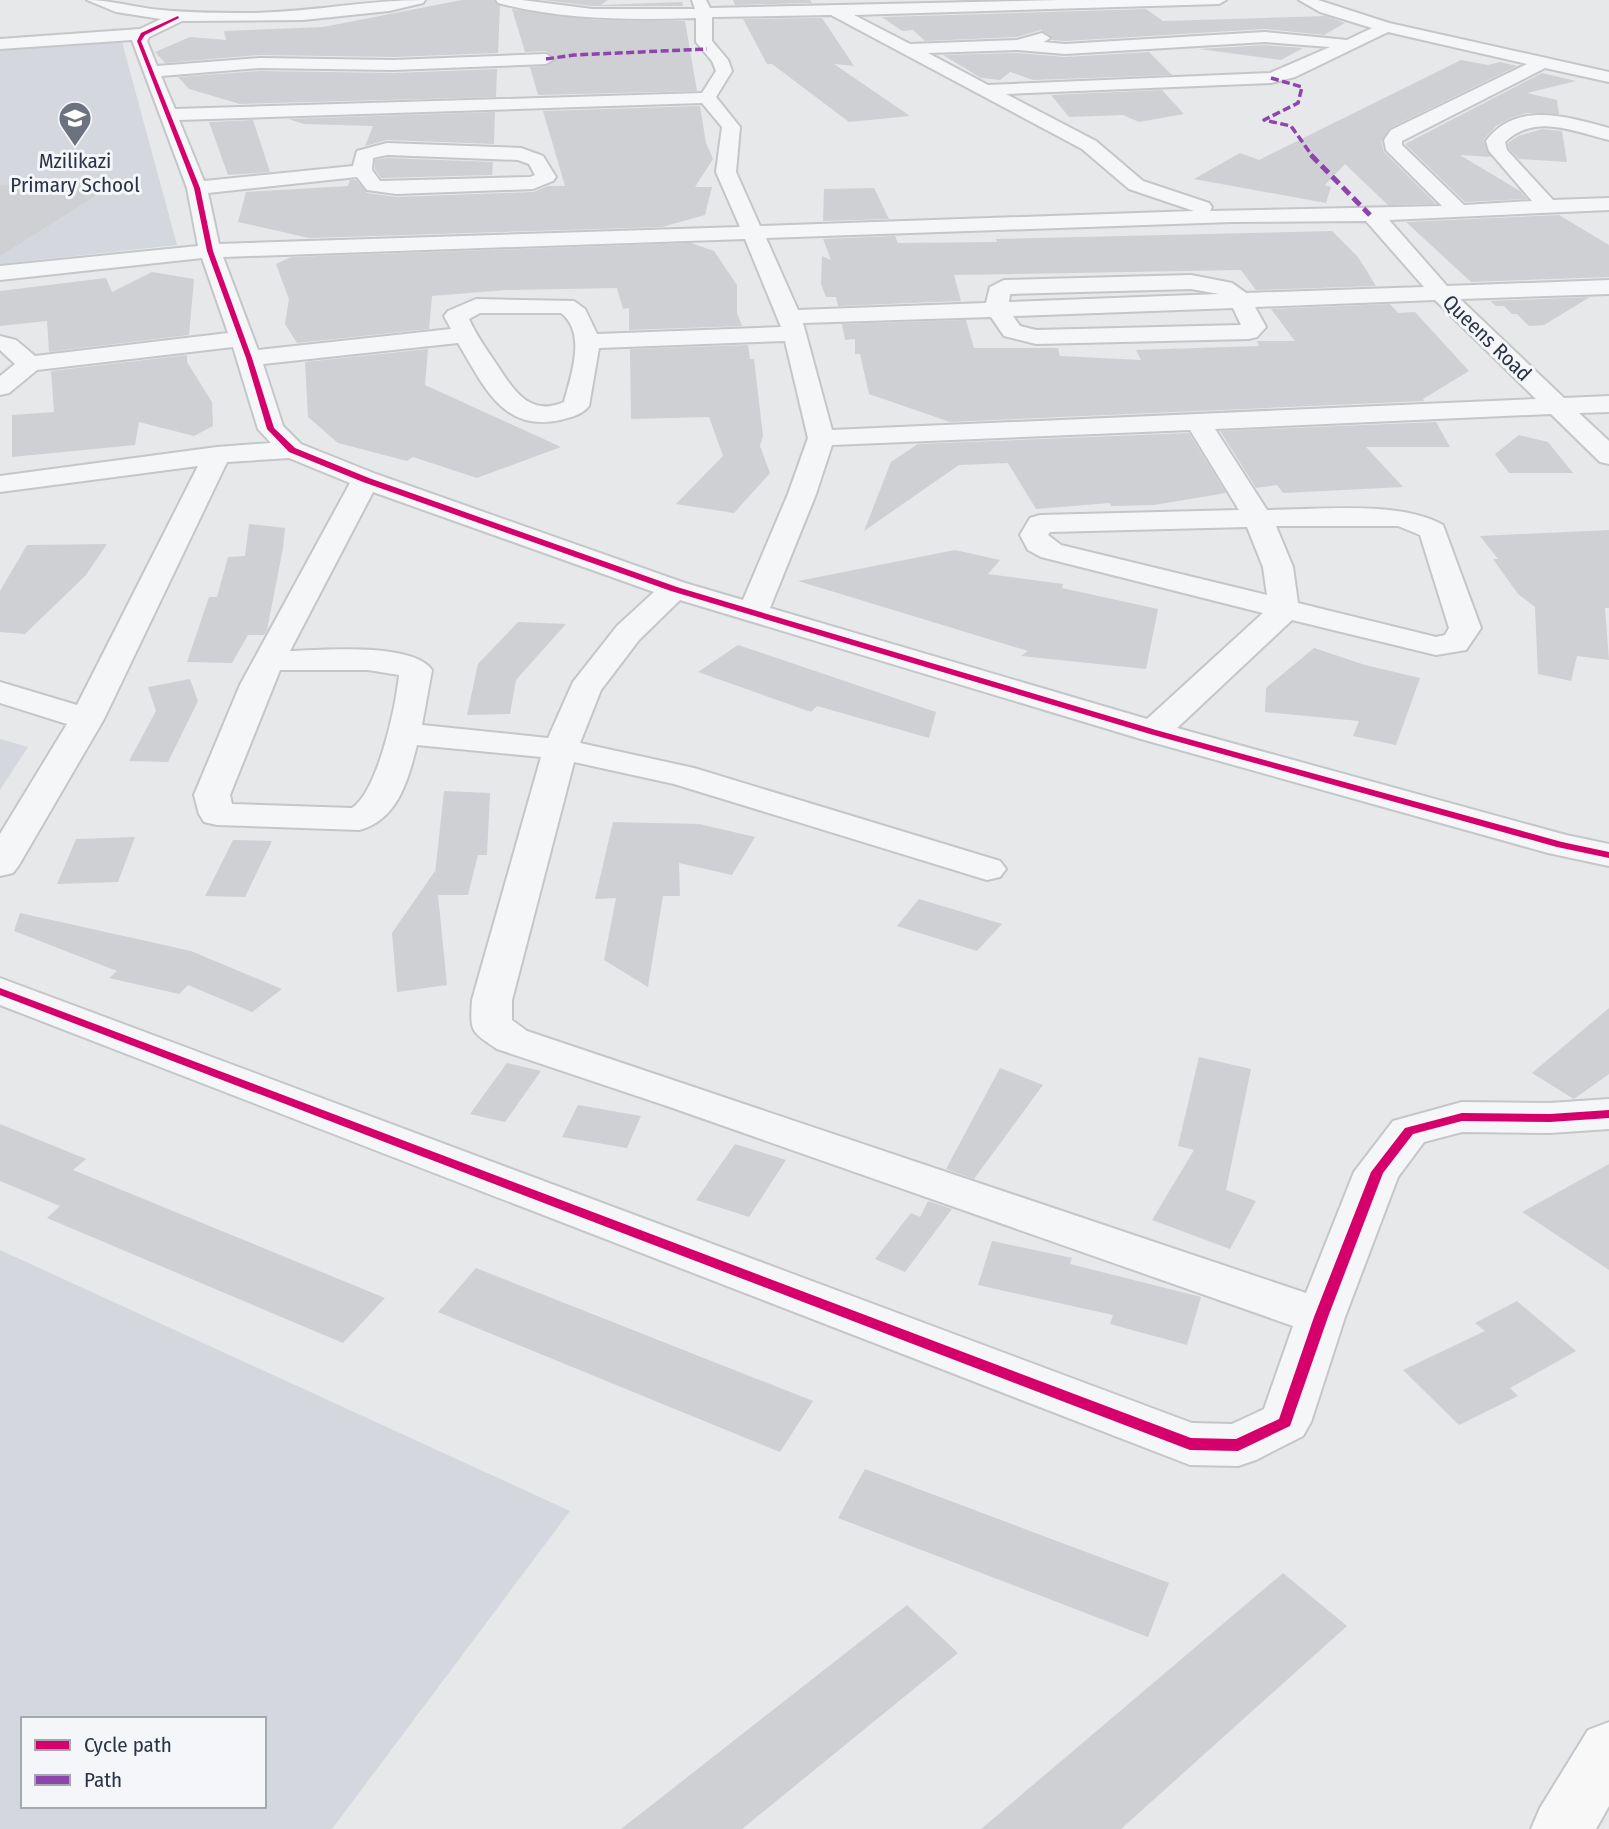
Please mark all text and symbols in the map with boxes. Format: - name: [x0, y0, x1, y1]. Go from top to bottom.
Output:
- school or university icon: Mzilikazi Primary School: [56, 99, 94, 148]
- place label: Mzilikazi Primary School: [10, 148, 140, 198]
- street label: Queens Road: [1437, 289, 1537, 387]
- legend: [21, 1717, 266, 1808]
- text: Cycle path: [84, 1732, 172, 1758]
- text: Path: [84, 1767, 122, 1793]

